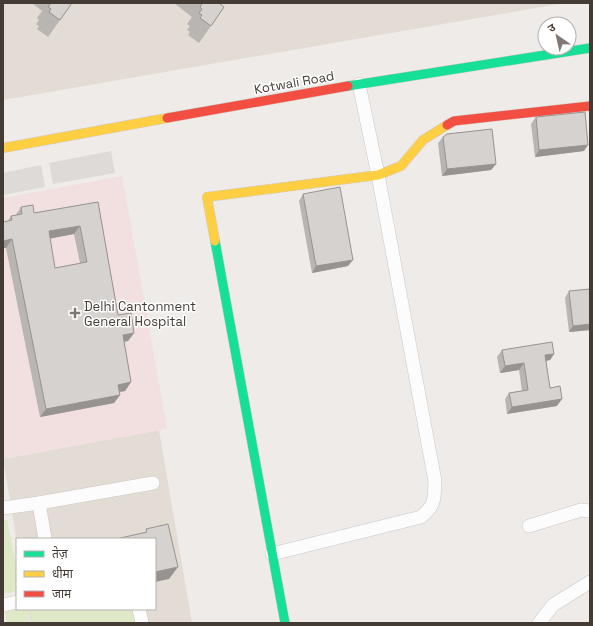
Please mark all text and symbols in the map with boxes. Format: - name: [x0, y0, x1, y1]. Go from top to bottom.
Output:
- north arrow: [537, 16, 577, 56]
- text: उ: [545, 20, 558, 35]
- street label: Kotwali Road: [253, 67, 335, 98]
- place label: Delhi Cantonment General Hospital: [84, 298, 196, 330]
- marker: Delhi Cantonment General Hospital: [69, 307, 81, 319]
- legend: [16, 538, 156, 610]
- text: तेज़: [52, 546, 69, 562]
- text: धीमा: [52, 566, 74, 582]
- text: जाम: [52, 586, 72, 602]

